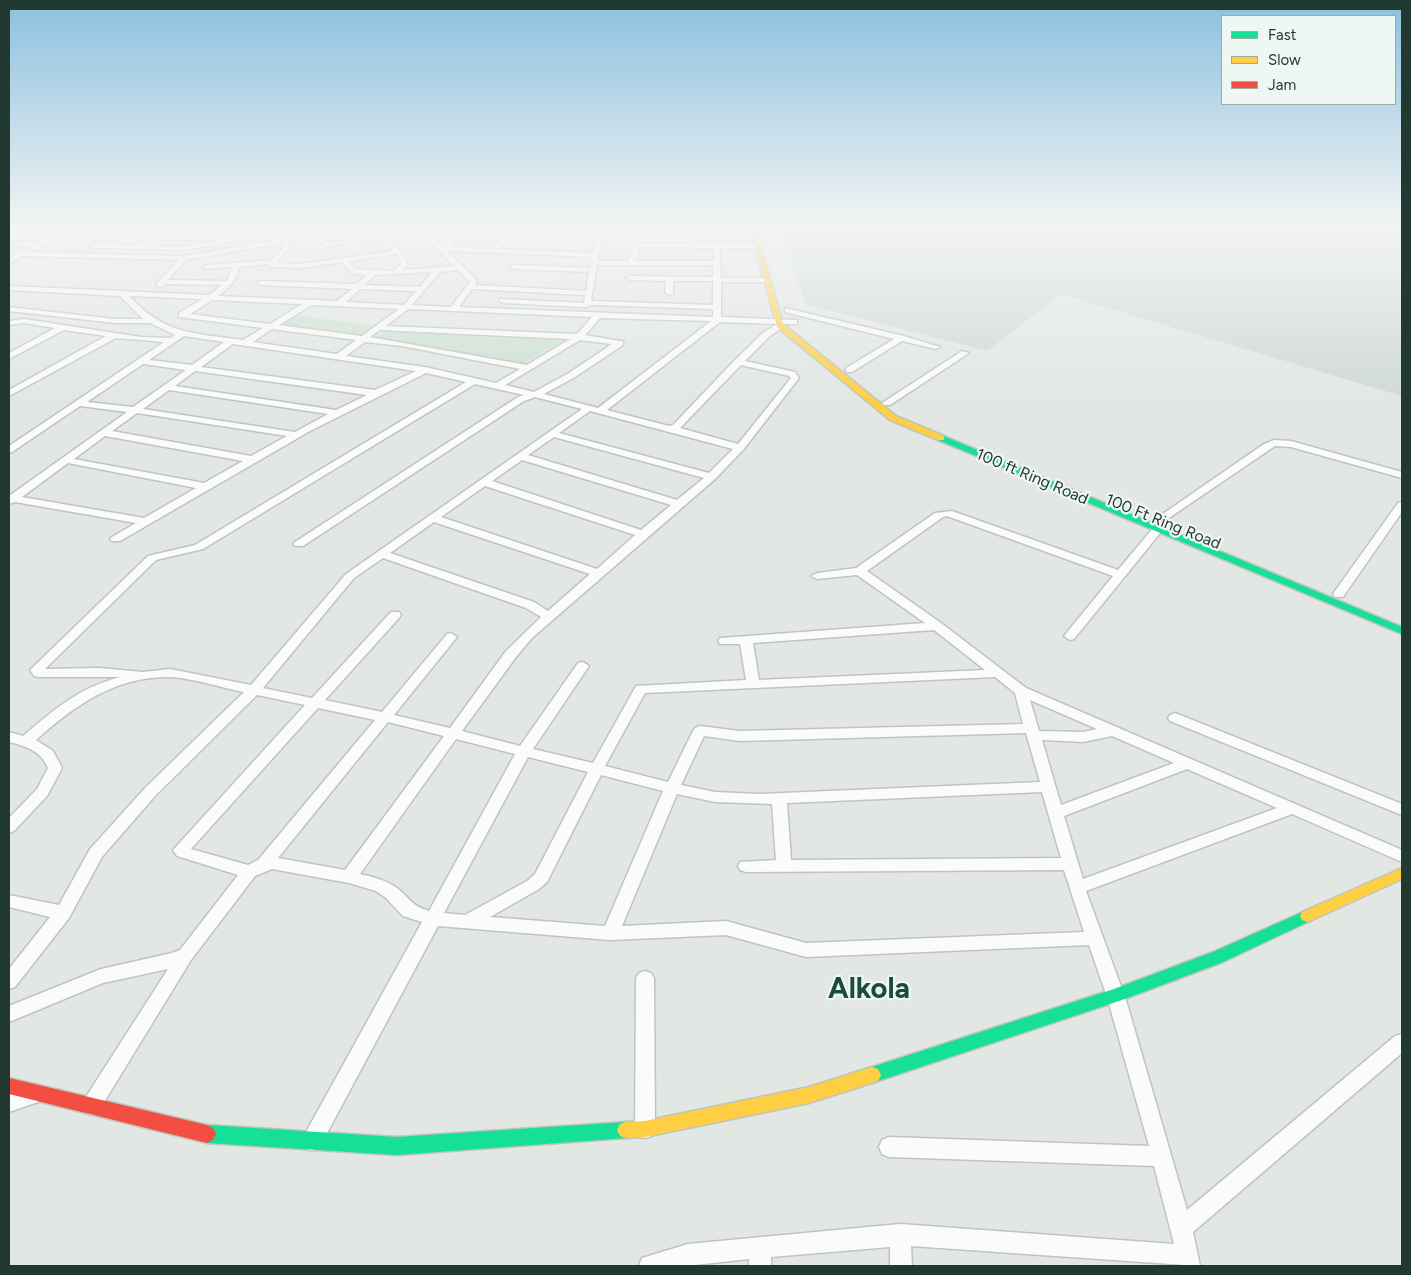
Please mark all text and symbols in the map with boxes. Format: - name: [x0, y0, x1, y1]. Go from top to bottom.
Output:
- legend: [1221, 15, 1396, 105]
- text: Fast: [1268, 26, 1296, 44]
- text: Slow: [1268, 51, 1301, 69]
- text: Jam: [1268, 76, 1296, 94]
- street label: 100 ft Ring Road: [973, 445, 1091, 509]
- street label: 100 Ft Ring Road: [1103, 490, 1223, 554]
- district label: Alkola: [828, 973, 910, 1007]

